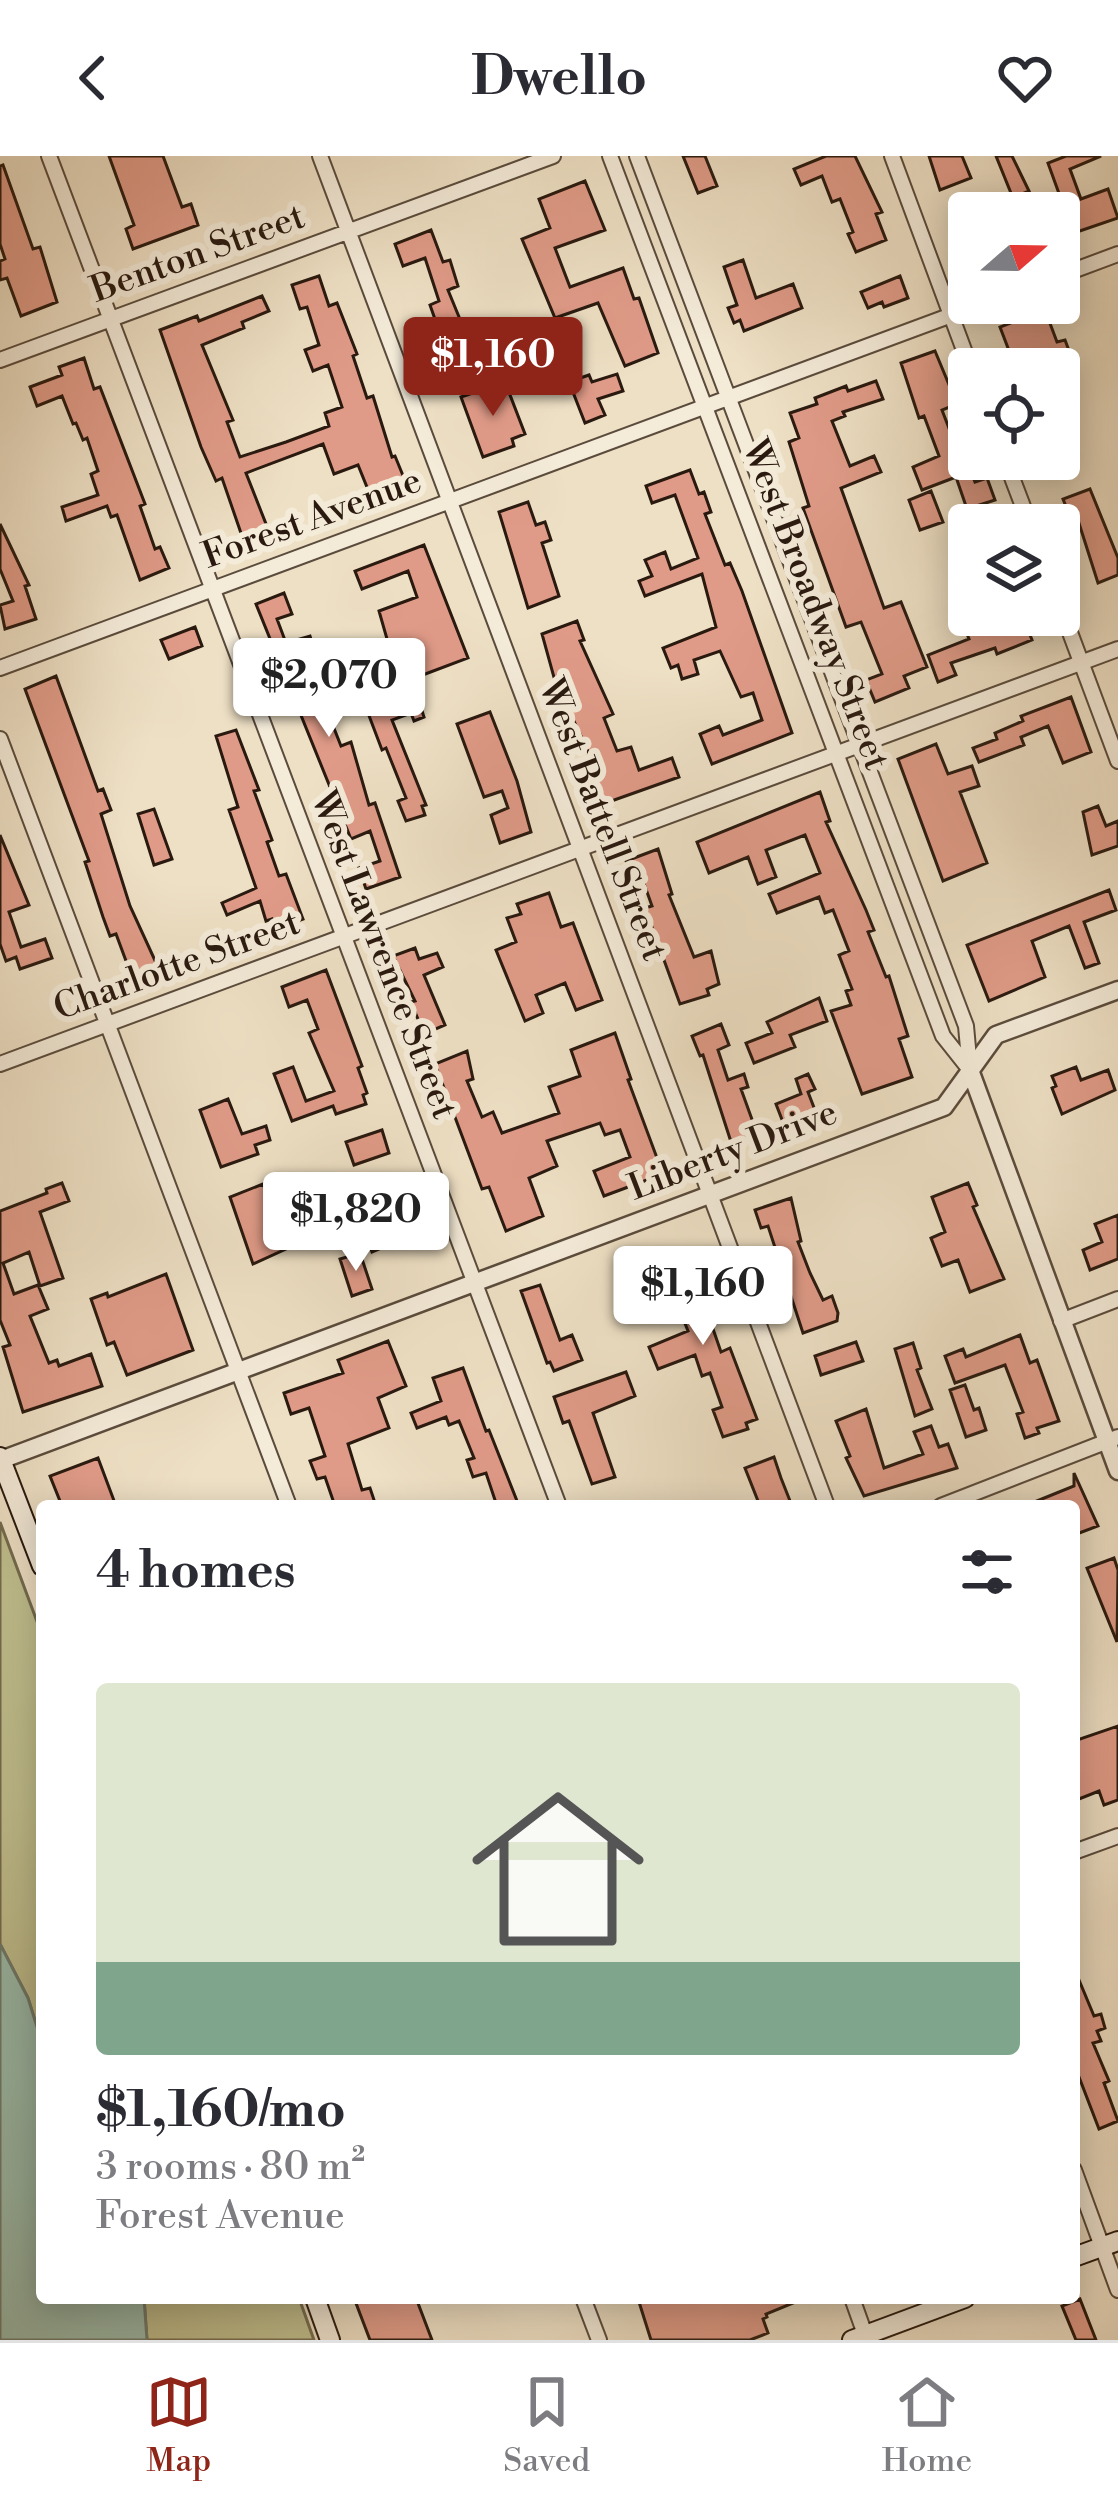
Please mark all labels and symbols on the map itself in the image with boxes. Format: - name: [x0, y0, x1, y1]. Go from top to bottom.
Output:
- north arrow: [948, 192, 1080, 324]
- street label: Benton Street: [84, 194, 311, 314]
- pin: $1,160: [395, 317, 591, 419]
- street label: West Broadway Street: [731, 433, 899, 777]
- street label: Forest Avenue: [196, 459, 428, 579]
- pin: $2,070: [231, 638, 427, 740]
- street label: West Battell Street: [527, 672, 677, 967]
- street label: West Lawrence Street: [299, 784, 466, 1126]
- street label: Charlotte Street: [48, 901, 306, 1031]
- street label: Liberty Drive: [622, 1091, 844, 1211]
- pin: $1,820: [258, 1172, 454, 1274]
- pin: $1,160: [605, 1246, 801, 1348]

